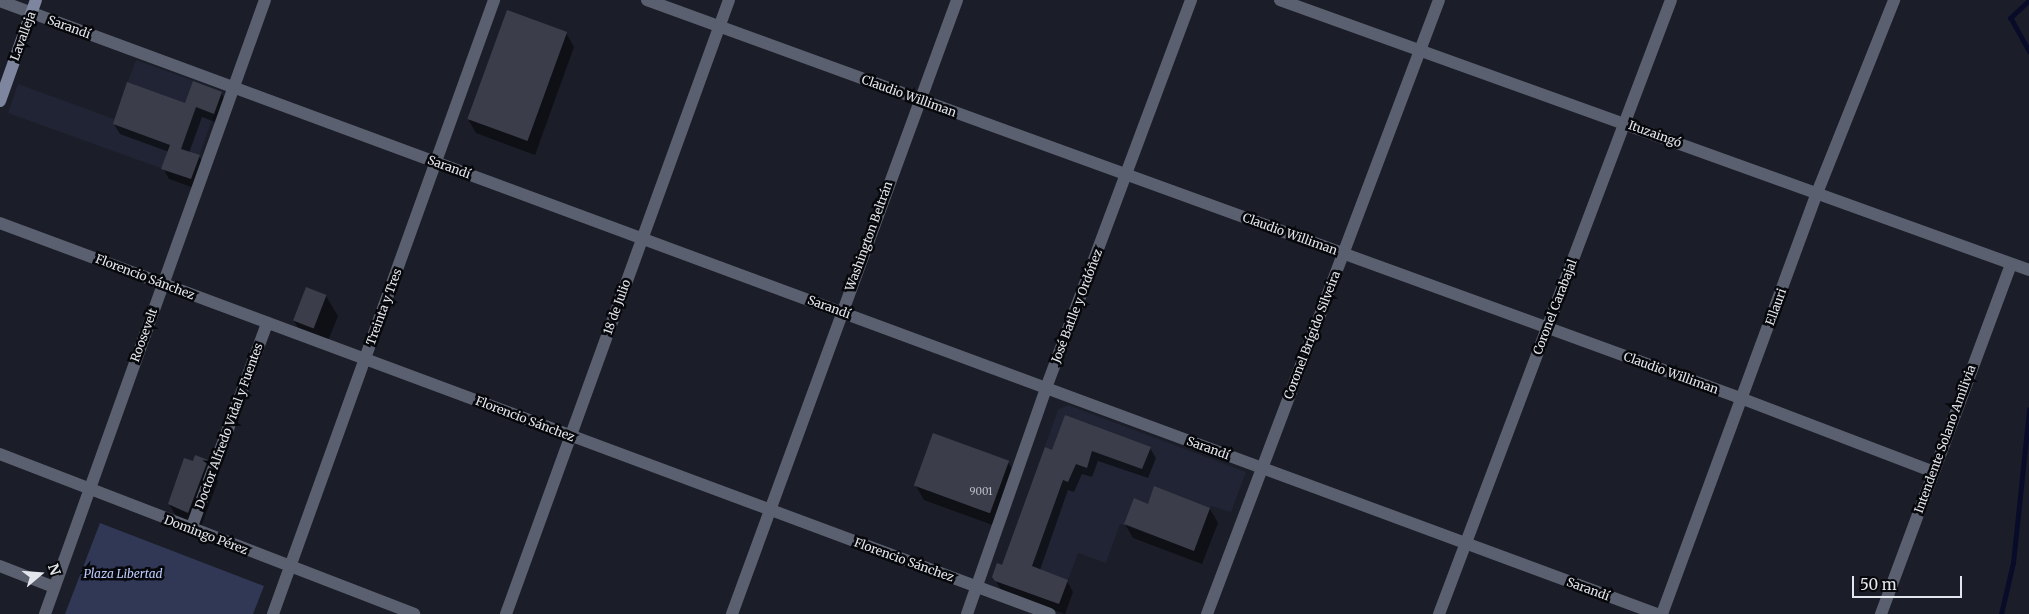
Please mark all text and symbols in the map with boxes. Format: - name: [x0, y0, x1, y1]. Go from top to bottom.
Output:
- street label: Lavalleja: [8, 10, 38, 62]
- street label: Sarandí: [46, 13, 92, 41]
- street label: Claudio Williman: [860, 72, 958, 120]
- street label: Ituzaingó: [1627, 118, 1683, 150]
- street label: Sarandí: [426, 153, 472, 181]
- street label: Washington Beltrán: [842, 179, 896, 293]
- street label: Claudio Williman: [1241, 210, 1339, 258]
- street label: José Batlle y Ordóñez: [1049, 247, 1105, 365]
- street label: Florencio Sánchez: [93, 251, 197, 303]
- street label: Coronel Carabajal: [1530, 257, 1580, 357]
- street label: Treinta y Tres: [363, 267, 405, 347]
- street label: Coronel Brígido Silveira: [1281, 269, 1343, 401]
- street label: 18 de Julio: [600, 278, 634, 336]
- street label: Ellauri: [1763, 287, 1789, 327]
- street label: Sarandí: [806, 293, 852, 321]
- street label: Roosevelt: [128, 306, 160, 364]
- street label: Doctor Alfredo Vidal y Fuentes: [192, 341, 266, 511]
- street label: Claudio Williman: [1622, 349, 1720, 397]
- street label: Intendente Solano Amilivia: [1911, 363, 1979, 515]
- street label: Florencio Sánchez: [473, 393, 577, 445]
- street label: Sarandí: [1185, 434, 1231, 462]
- house number: 9001: [969, 486, 993, 498]
- street label: Domingo Pérez: [162, 512, 250, 558]
- street label: Florencio Sánchez: [852, 535, 956, 585]
- north arrow: [15, 549, 65, 599]
- text: N: [44, 561, 65, 577]
- scale bar: [1854, 566, 1964, 598]
- park label: Plaza Libertad: [83, 567, 163, 581]
- street label: Sarandí: [1565, 575, 1611, 603]
- text: 50 m: [1860, 575, 1897, 594]

